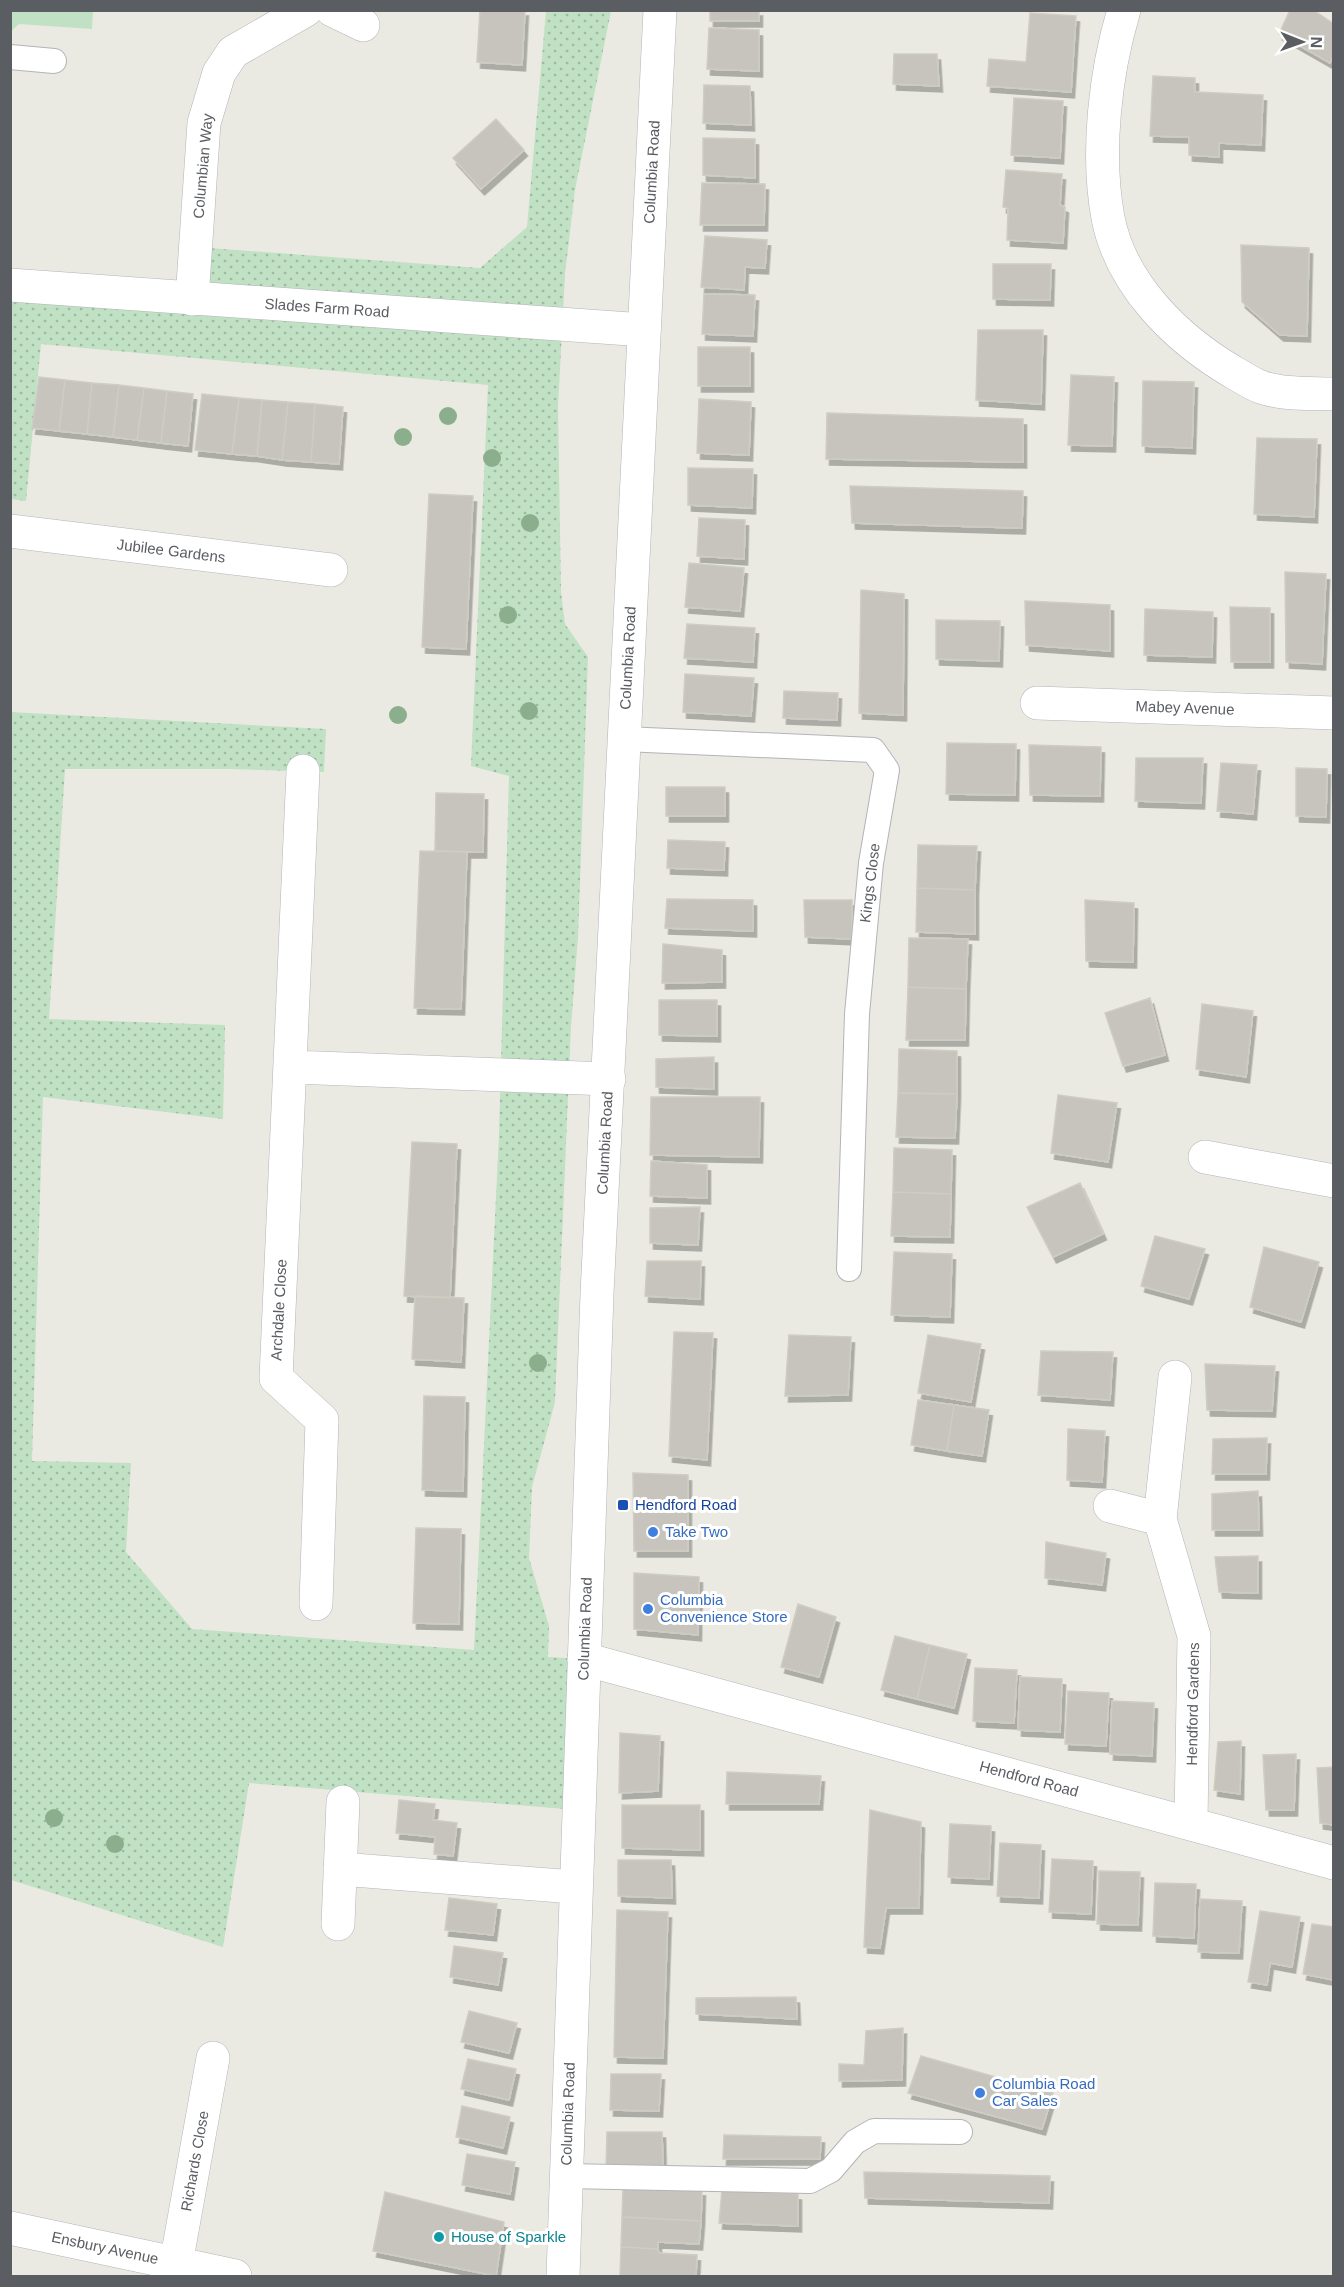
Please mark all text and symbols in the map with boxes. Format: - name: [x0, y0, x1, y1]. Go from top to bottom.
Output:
- north arrow: [1272, 12, 1332, 72]
- text: N: [1308, 36, 1325, 48]
- street label: Columbian Way: [189, 112, 216, 219]
- street label: Columbia Road: [640, 120, 663, 224]
- street label: Slades Farm Road: [264, 295, 390, 320]
- street label: Jubilee Gardens: [116, 535, 226, 566]
- street label: Columbia Road: [616, 606, 639, 710]
- street label: Mabey Avenue: [1135, 697, 1235, 718]
- street label: Kings Close: [856, 842, 883, 924]
- street label: Columbia Road: [593, 1091, 616, 1195]
- street label: Archdale Close: [267, 1259, 290, 1361]
- place label: Hendford Road: [635, 1496, 737, 1513]
- marker: Hendford Road: [616, 1498, 630, 1512]
- place label: Take Two: [665, 1523, 728, 1540]
- marker: Take Two: [646, 1525, 660, 1539]
- street label: Columbia Road: [574, 1577, 595, 1681]
- place label: Columbia Convenience Store: [660, 1591, 788, 1625]
- marker: Columbia Convenience Store: [641, 1602, 655, 1616]
- street label: Hendford Gardens: [1183, 1642, 1202, 1766]
- street label: Hendford Road: [978, 1757, 1080, 1800]
- street label: Columbia Road: [557, 2062, 578, 2166]
- place label: Columbia Road Car Sales: [992, 2075, 1095, 2109]
- marker: Columbia Road Car Sales: [973, 2086, 987, 2100]
- street label: Richards Close: [177, 2109, 212, 2212]
- street label: Ensbury Avenue: [50, 2228, 160, 2267]
- place label: House of Sparkle: [451, 2228, 566, 2245]
- marker: House of Sparkle: [432, 2230, 446, 2244]

